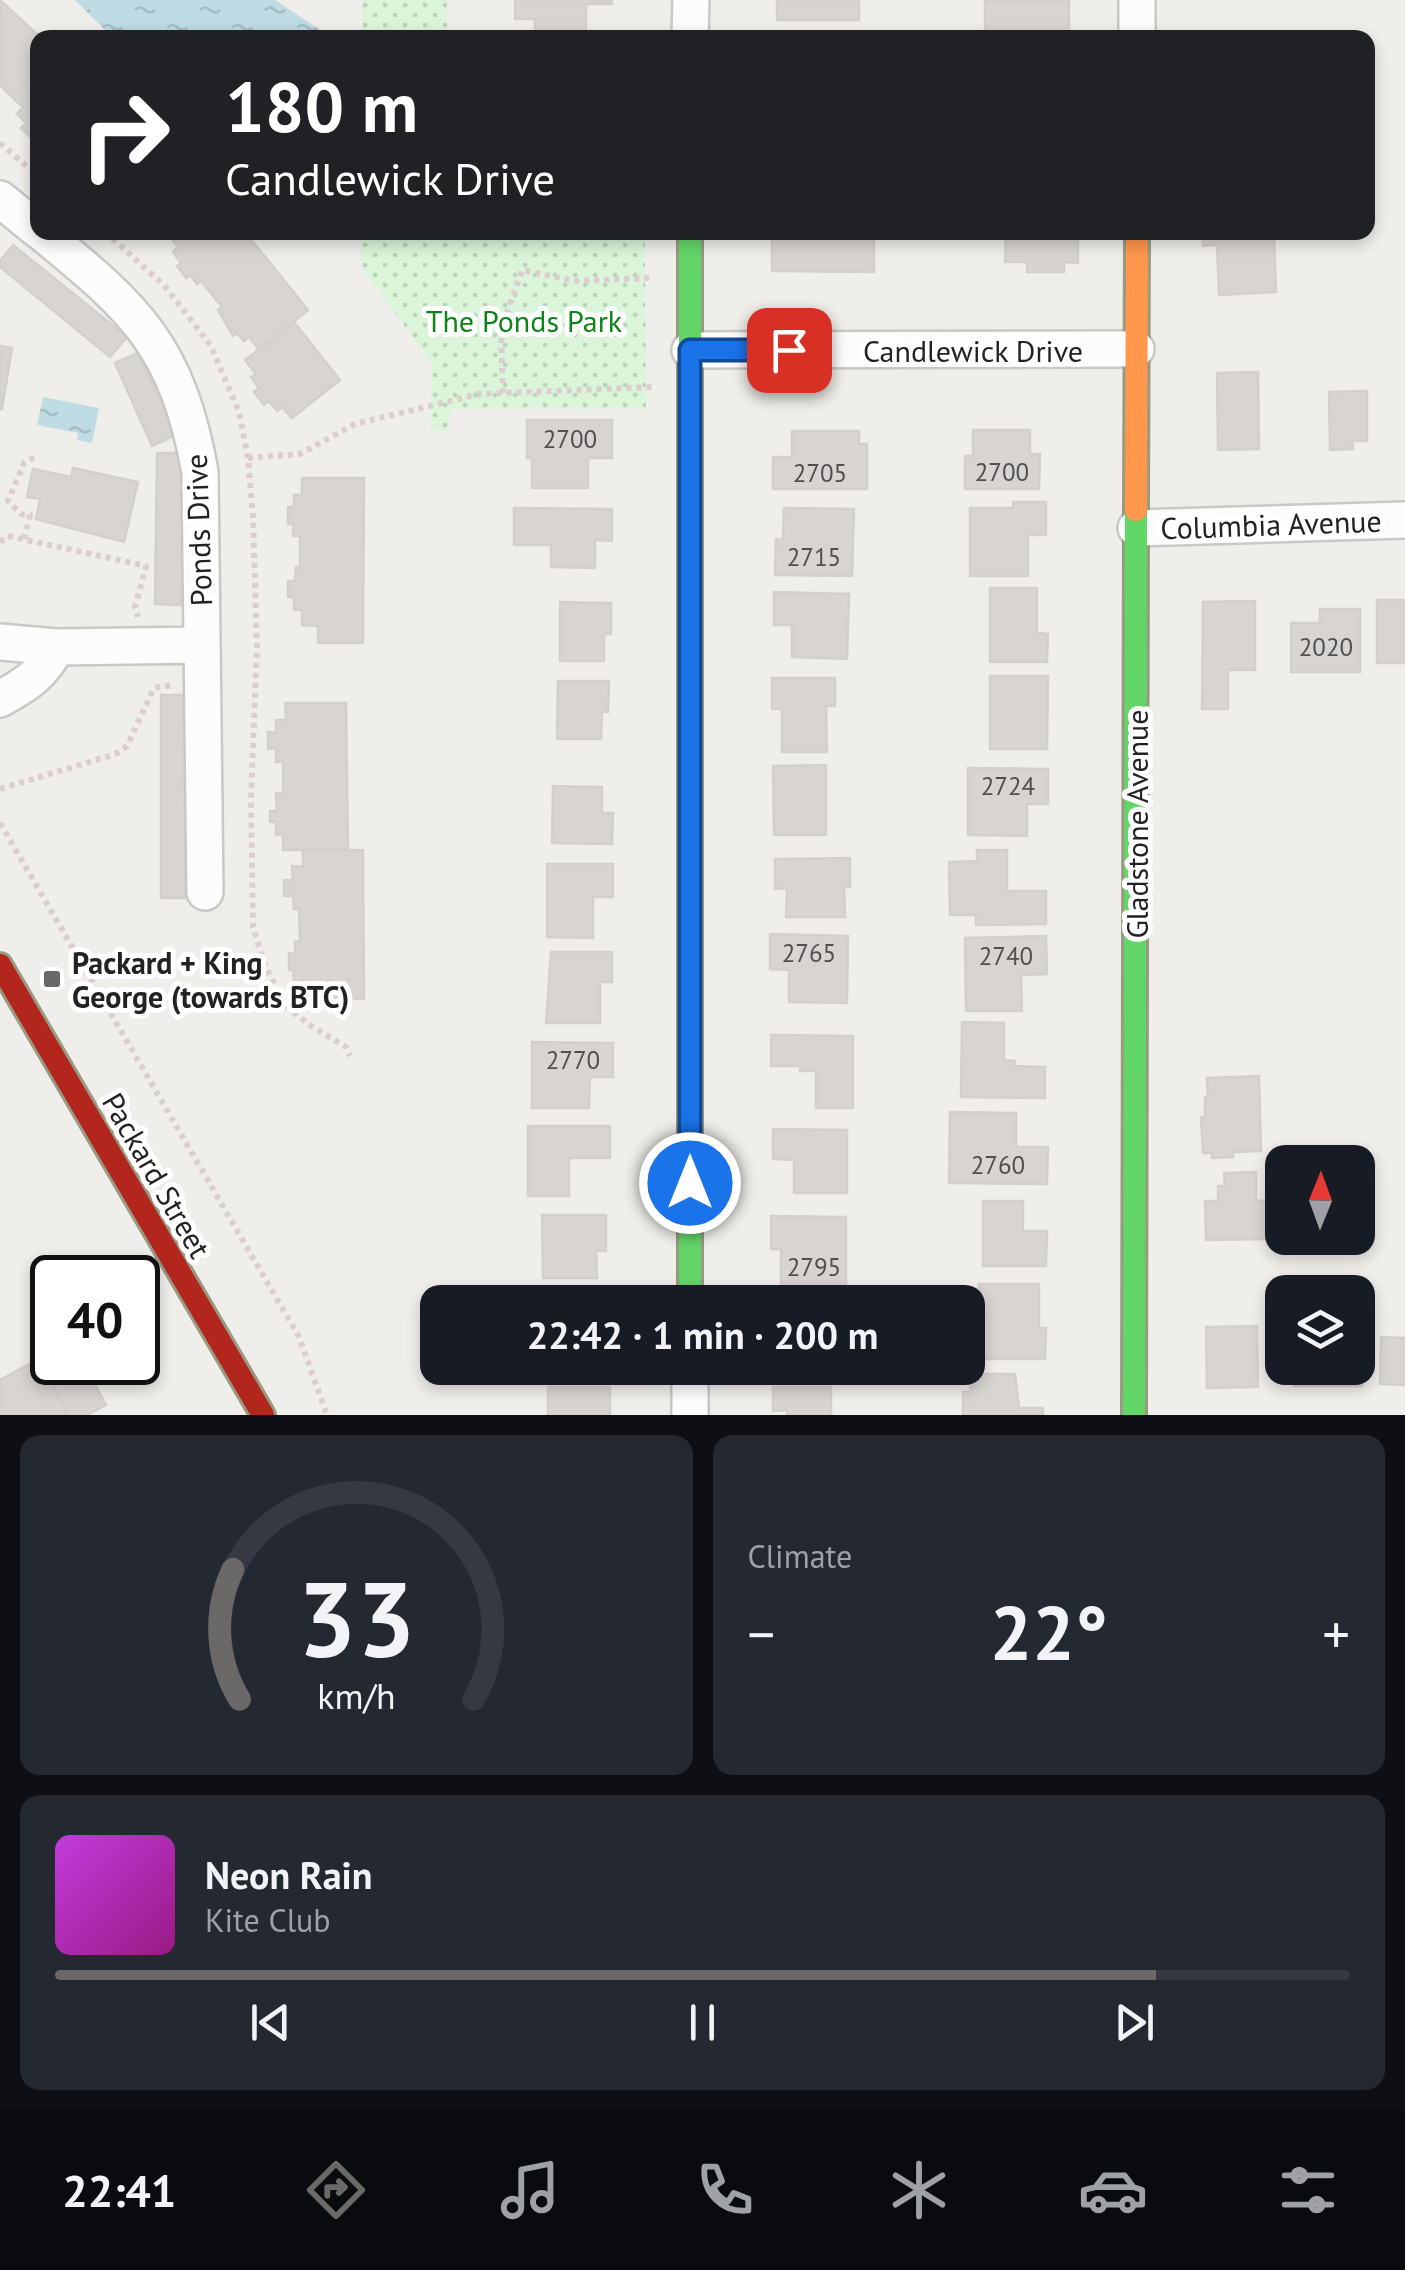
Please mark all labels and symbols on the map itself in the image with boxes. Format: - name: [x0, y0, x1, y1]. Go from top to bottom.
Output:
- park label: The Ponds Park: [426, 301, 623, 340]
- pin: [747, 308, 832, 393]
- street label: Candlewick Drive: [863, 331, 1083, 370]
- house number: 2700: [543, 423, 597, 455]
- street label: Ponds Drive: [176, 453, 220, 607]
- house number: 2700: [975, 456, 1029, 488]
- house number: 2705: [793, 457, 847, 489]
- street label: Columbia Avenue: [1160, 501, 1382, 547]
- house number: 2715: [787, 541, 841, 573]
- house number: 2020: [1299, 631, 1353, 663]
- street label: Gladstone Avenue: [1117, 709, 1156, 939]
- house number: 2724: [981, 770, 1036, 802]
- house number: 2765: [782, 937, 836, 969]
- house number: 2740: [979, 940, 1033, 972]
- place label: Packard + King George (towards BTC): [72, 943, 349, 1016]
- marker: Packard + King George (towards BTC): [41, 968, 63, 990]
- house number: 2770: [546, 1044, 600, 1076]
- street label: Packard Street: [94, 1085, 220, 1265]
- position arrow: [638, 1131, 742, 1235]
- north arrow: [1265, 1145, 1375, 1255]
- house number: 2760: [971, 1149, 1025, 1181]
- house number: 2795: [787, 1251, 841, 1283]
- speed limit sign: 40: [30, 1255, 160, 1385]

